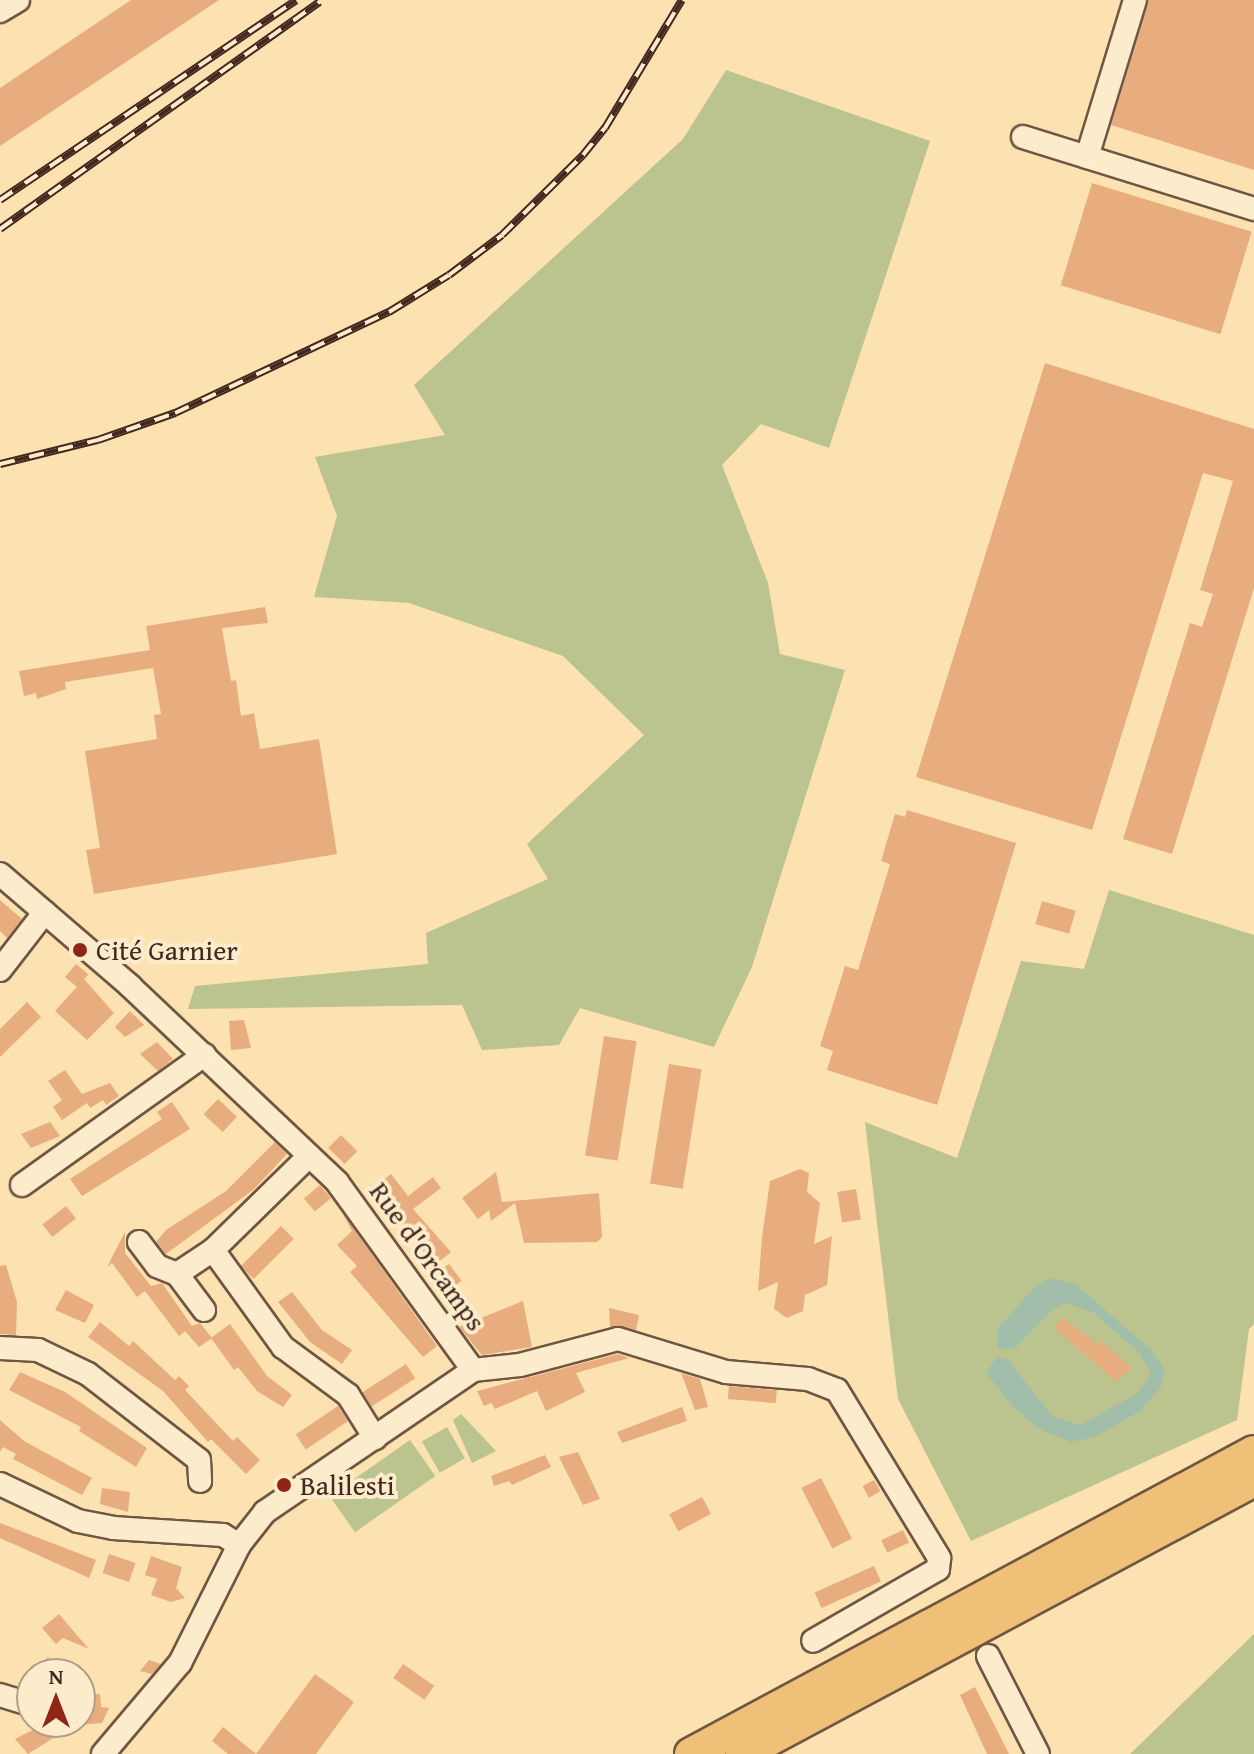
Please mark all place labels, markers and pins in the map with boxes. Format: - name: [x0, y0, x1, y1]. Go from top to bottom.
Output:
- place label: Cité Garnier: [96, 933, 238, 967]
- marker: Cité Garnier: [71, 941, 89, 959]
- place label: Balilesti: [300, 1468, 395, 1502]
- marker: Balilesti: [275, 1476, 293, 1494]

